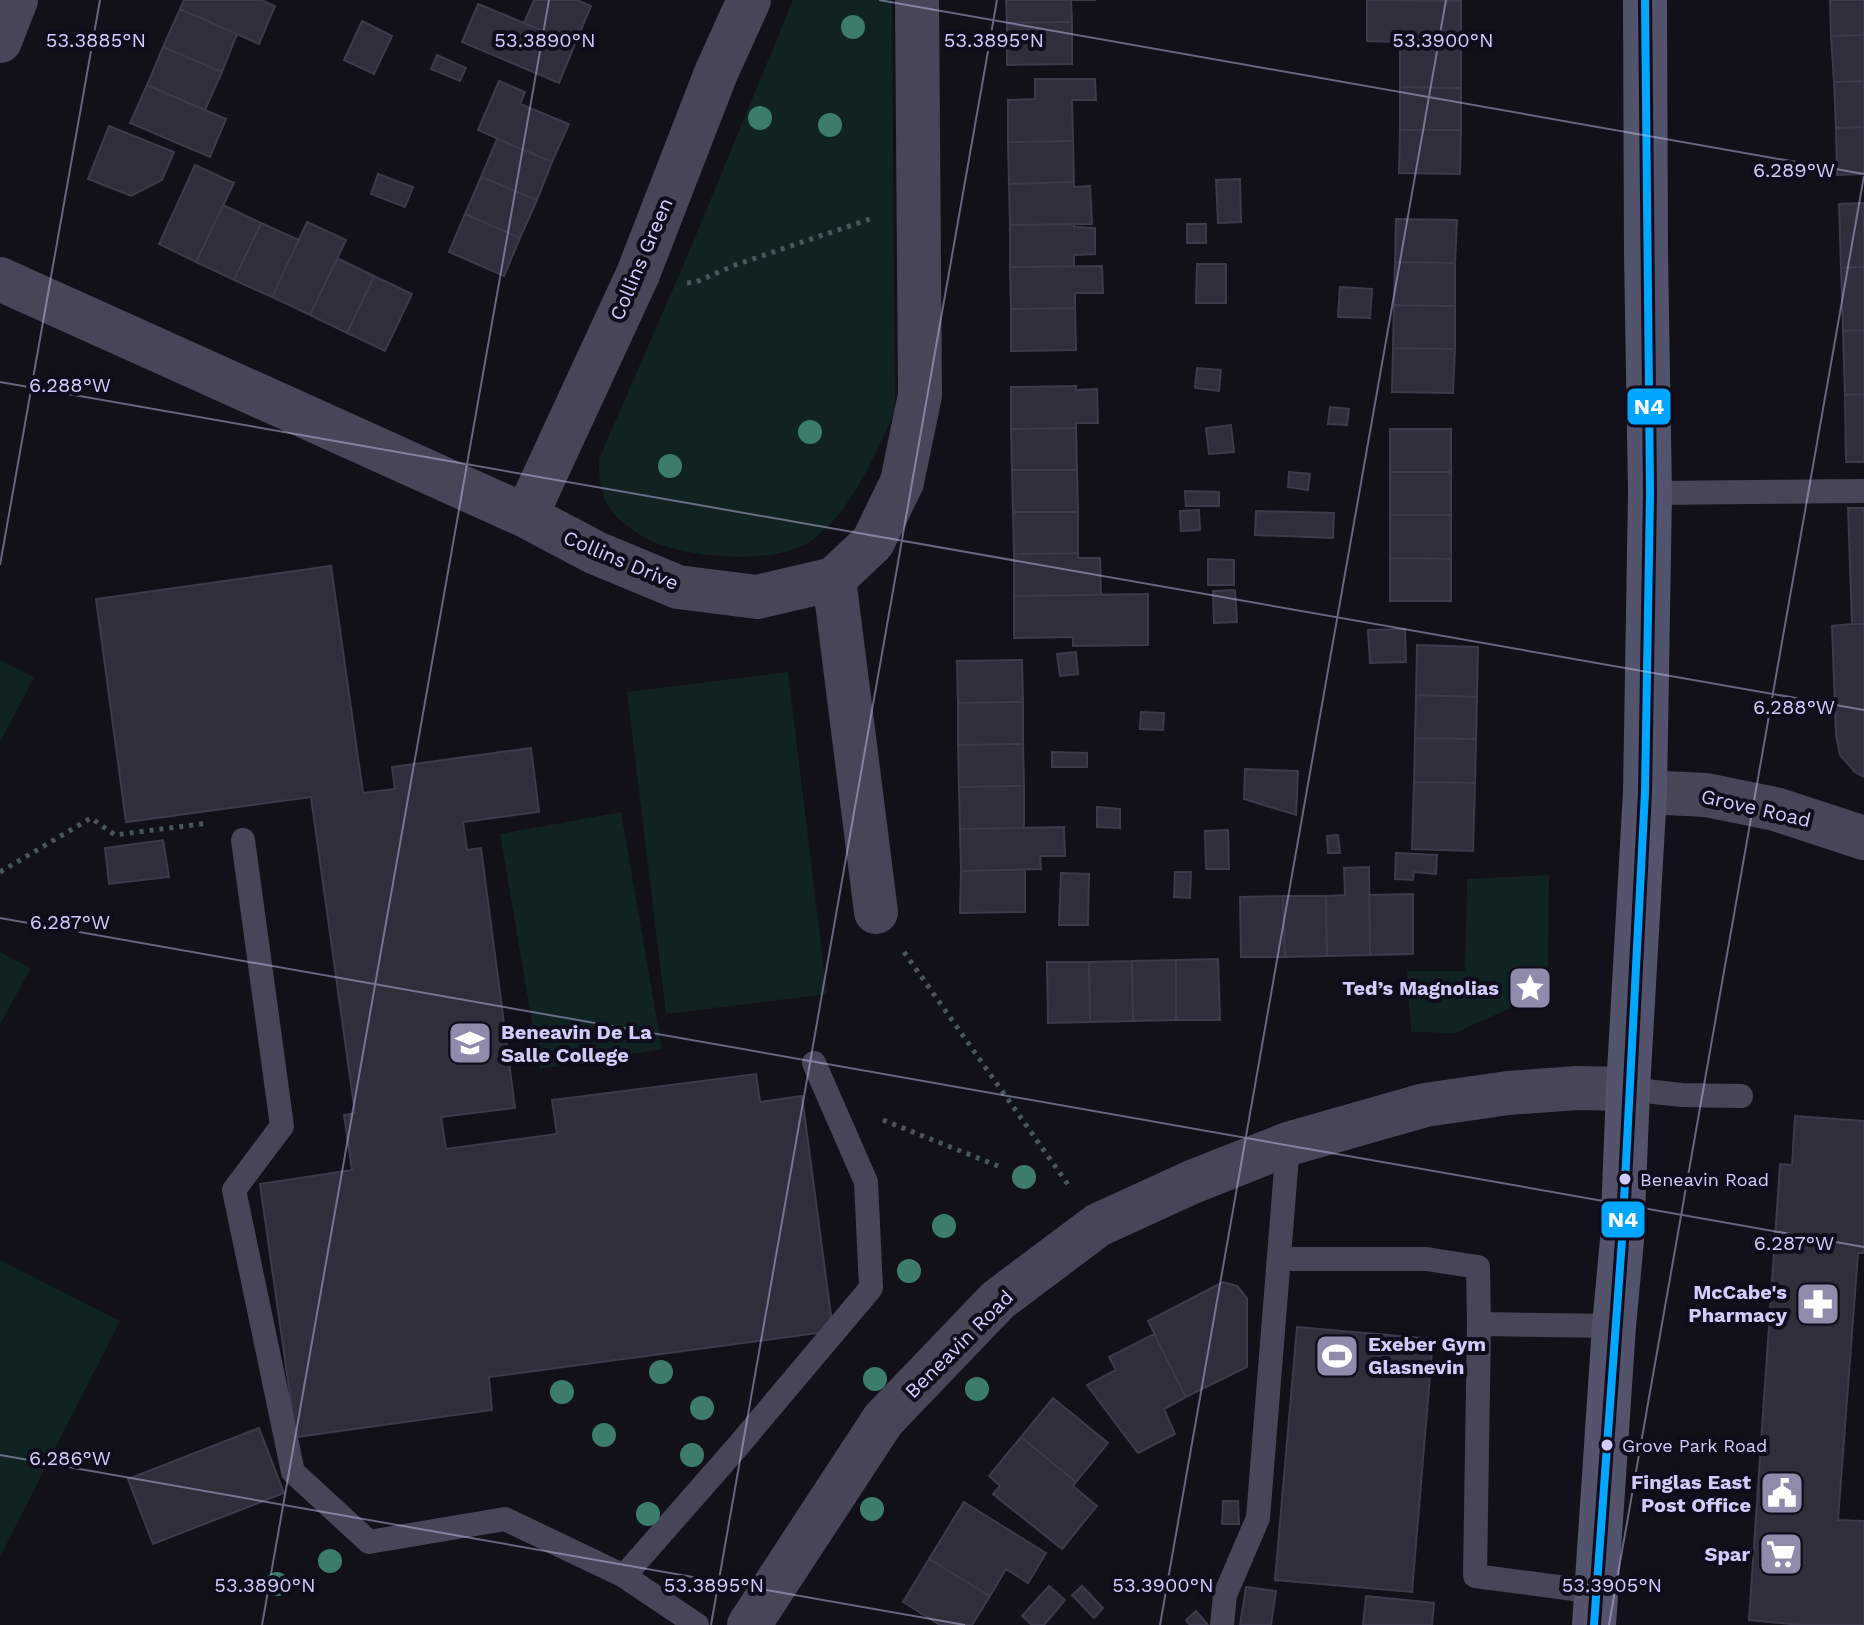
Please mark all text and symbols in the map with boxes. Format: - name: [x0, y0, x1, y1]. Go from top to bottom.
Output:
- text: 53.3885°N: [46, 28, 146, 52]
- text: 53.3890°N: [494, 28, 596, 52]
- text: 53.3895°N: [944, 28, 1044, 52]
- text: 53.3900°N: [1392, 28, 1494, 52]
- text: 6.289°W: [1753, 158, 1835, 182]
- street label: Collins Green: [604, 194, 678, 324]
- text: 6.288°W: [29, 373, 111, 397]
- line badge: N4: [1626, 387, 1672, 426]
- text: N4: [1634, 394, 1664, 419]
- street label: Collins Drive: [560, 525, 682, 595]
- text: 6.288°W: [1753, 695, 1835, 719]
- street label: Grove Road: [1699, 784, 1813, 832]
- text: 6.287°W: [30, 910, 110, 934]
- place icon: Ted’s Magnolias: [1506, 964, 1554, 1012]
- place label: Ted’s Magnolias: [1342, 976, 1499, 1000]
- school or university icon: Beneavin De La Salle College: [446, 1019, 494, 1067]
- place label: Beneavin De La Salle College: [501, 1020, 652, 1067]
- place label: Beneavin Road: [1640, 1169, 1769, 1190]
- marker: Beneavin Road: [1617, 1171, 1633, 1187]
- line badge: N4: [1600, 1200, 1646, 1239]
- text: N4: [1608, 1207, 1638, 1232]
- text: 6.287°W: [1754, 1231, 1834, 1255]
- place label: McCabe's Pharmacy: [1688, 1280, 1788, 1327]
- pharmacy icon: McCabe's Pharmacy: [1794, 1280, 1842, 1328]
- street label: Beneavin Road: [900, 1285, 1018, 1403]
- sports icon: Exeber Gym Glasnevin: [1313, 1332, 1361, 1380]
- place label: Exeber Gym Glasnevin: [1368, 1332, 1486, 1379]
- place label: Grove Park Road: [1622, 1435, 1767, 1456]
- marker: Grove Park Road: [1599, 1437, 1615, 1453]
- text: 6.286°W: [29, 1446, 111, 1470]
- public building icon: Finglas East Post Office: [1758, 1469, 1806, 1517]
- place label: Finglas East Post Office: [1631, 1470, 1751, 1517]
- supermarket icon: Spar: [1757, 1530, 1805, 1578]
- place label: Spar: [1705, 1542, 1750, 1566]
- text: 53.3890°N: [214, 1573, 316, 1597]
- text: 53.3895°N: [664, 1573, 764, 1597]
- text: 53.3900°N: [1112, 1573, 1214, 1597]
- text: 53.3905°N: [1562, 1573, 1662, 1597]

